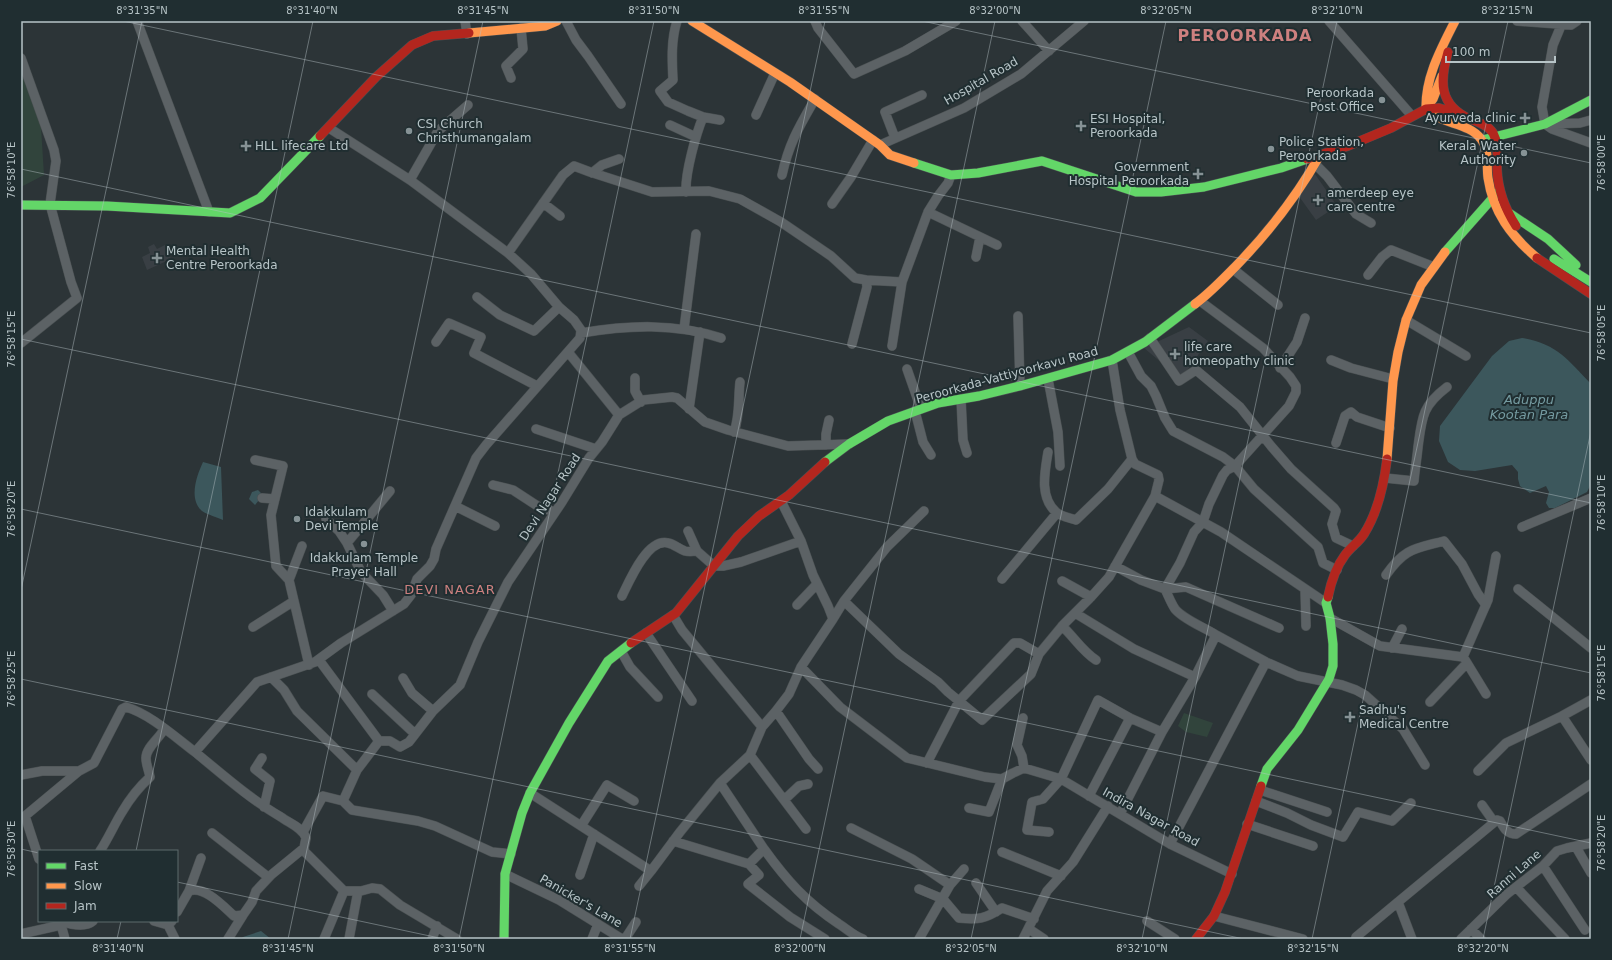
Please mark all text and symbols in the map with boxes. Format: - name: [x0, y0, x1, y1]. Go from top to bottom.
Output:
- text: 8°31'35"N: [116, 5, 168, 16]
- text: 8°31'40"N: [286, 5, 338, 16]
- text: 8°31'45"N: [457, 5, 509, 16]
- text: 8°31'50"N: [628, 5, 680, 16]
- text: 8°31'55"N: [798, 5, 850, 16]
- text: 8°32'00"N: [969, 5, 1021, 16]
- text: 8°32'05"N: [1140, 5, 1192, 16]
- text: 8°32'10"N: [1311, 5, 1363, 16]
- text: 8°32'15"N: [1481, 5, 1533, 16]
- district label: PEROORKADA: [1178, 26, 1312, 45]
- scale bar: [1446, 38, 1555, 64]
- text: 100 m: [1452, 45, 1490, 59]
- street label: Hospital Road: [942, 54, 1020, 108]
- place label: Peroorkada Post Office: [1306, 86, 1374, 114]
- marker: Peroorkada Post Office: [1377, 95, 1387, 105]
- place label: Ayurveda clinic: [1425, 111, 1516, 125]
- place label: ESI Hospital, Peroorkada: [1090, 112, 1165, 140]
- marker: Ayurveda clinic: [1519, 112, 1531, 124]
- place label: CSI Church Christhumangalam: [417, 117, 531, 145]
- marker: ESI Hospital, Peroorkada: [1075, 120, 1087, 132]
- marker: CSI Church Christhumangalam: [404, 126, 414, 136]
- place label: Police Station, Peroorkada: [1279, 135, 1364, 163]
- text: 76°58'00"E: [1596, 135, 1607, 191]
- place label: HLL lifecare Ltd: [255, 139, 348, 153]
- place label: Kerala Water Authority: [1439, 139, 1516, 167]
- marker: HLL lifecare Ltd: [240, 140, 252, 152]
- text: 76°58'10"E: [6, 142, 17, 198]
- marker: Police Station, Peroorkada: [1266, 144, 1276, 154]
- marker: Kerala Water Authority: [1519, 148, 1529, 158]
- place label: Government Hospital Peroorkada: [1069, 160, 1189, 188]
- marker: Government Hospital Peroorkada: [1192, 168, 1204, 180]
- place label: amerdeep eye care centre: [1327, 186, 1414, 214]
- marker: amerdeep eye care centre: [1312, 194, 1324, 206]
- place label: Mental Health Centre Peroorkada: [166, 244, 277, 272]
- marker: Mental Health Centre Peroorkada: [151, 252, 163, 264]
- text: 76°58'05"E: [1596, 305, 1607, 361]
- text: 76°58'15"E: [6, 311, 17, 367]
- place label: life care homeopathy clinic: [1184, 340, 1294, 368]
- street label: Peroorkada-Vattiyoorkavu Road: [914, 344, 1100, 406]
- marker: life care homeopathy clinic: [1169, 348, 1181, 360]
- water label: Aduppu Kootan Para: [1490, 392, 1568, 422]
- street label: Devi Nagar Road: [517, 451, 583, 543]
- text: 76°58'10"E: [1596, 475, 1607, 531]
- text: 76°58'20"E: [6, 481, 17, 537]
- place label: Idakkulam Devi Temple: [305, 505, 379, 533]
- marker: Idakkulam Devi Temple: [292, 514, 302, 524]
- marker: Idakkulam Temple Prayer Hall: [359, 539, 369, 549]
- place label: Idakkulam Temple Prayer Hall: [310, 551, 418, 579]
- district label: DEVI NAGAR: [404, 582, 496, 597]
- text: 76°58'15"E: [1596, 645, 1607, 701]
- text: 76°58'25"E: [6, 651, 17, 707]
- place label: Sadhu's Medical Centre: [1359, 703, 1449, 731]
- marker: Sadhu's Medical Centre: [1344, 711, 1356, 723]
- street label: Indira Nagar Road: [1100, 785, 1202, 849]
- text: 76°58'20"E: [1596, 815, 1607, 871]
- text: 76°58'30"E: [6, 821, 17, 877]
- street label: Ranni Lane: [1484, 847, 1544, 901]
- legend: [38, 850, 178, 922]
- text: Fast: [74, 859, 98, 873]
- street label: Panicker's Lane: [537, 872, 625, 930]
- text: Slow: [74, 879, 102, 893]
- text: Jam: [73, 899, 97, 913]
- text: 8°31'40"N: [92, 943, 144, 954]
- text: 8°31'45"N: [262, 943, 314, 954]
- text: 8°31'50"N: [433, 943, 485, 954]
- text: 8°31'55"N: [604, 943, 656, 954]
- text: 8°32'00"N: [774, 943, 826, 954]
- text: 8°32'05"N: [945, 943, 997, 954]
- text: 8°32'10"N: [1116, 943, 1168, 954]
- text: 8°32'15"N: [1287, 943, 1339, 954]
- text: 8°32'20"N: [1457, 943, 1509, 954]

